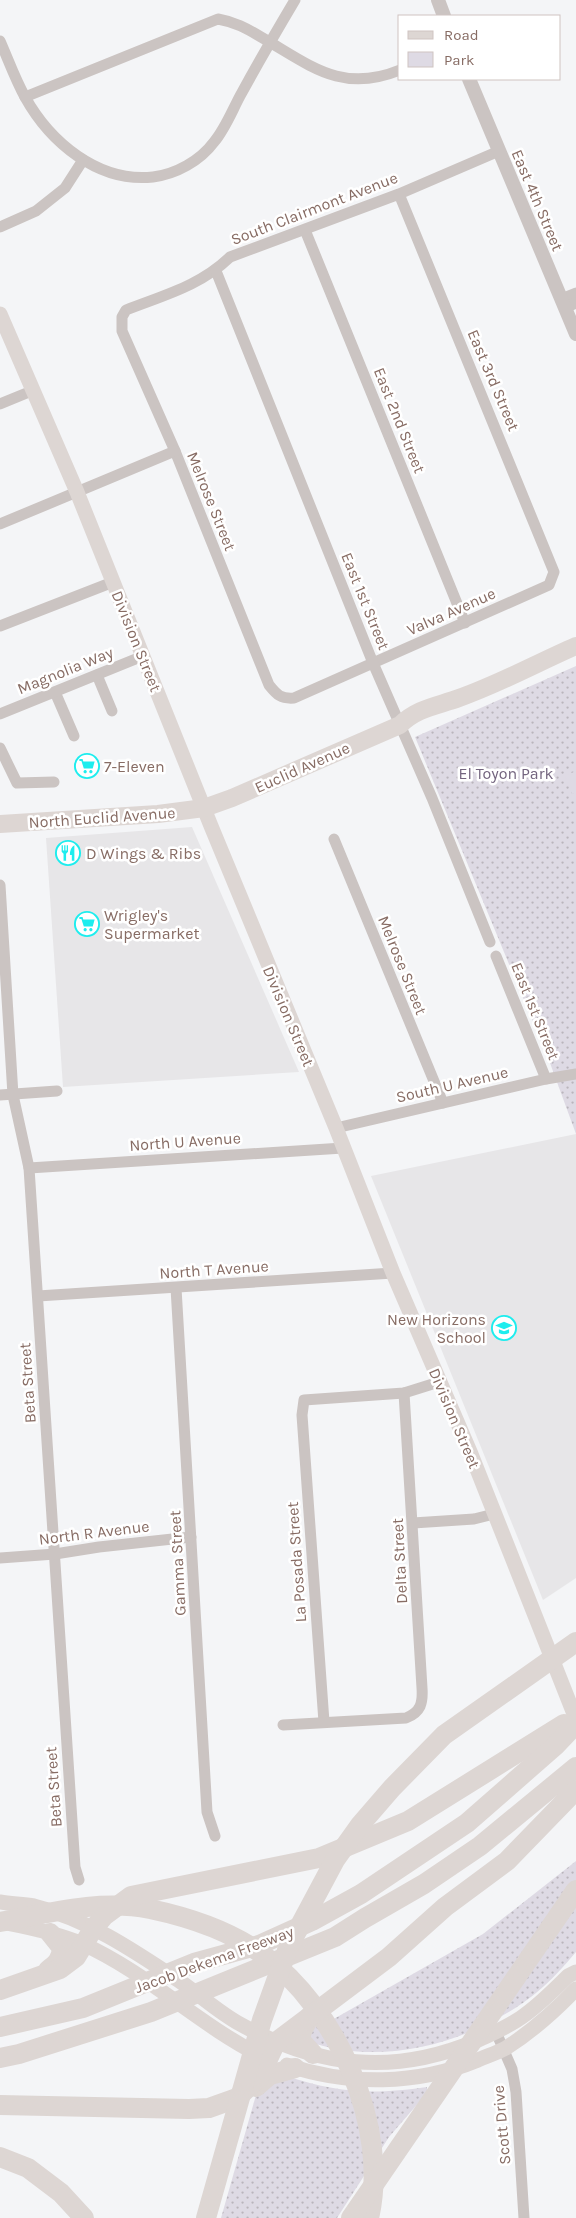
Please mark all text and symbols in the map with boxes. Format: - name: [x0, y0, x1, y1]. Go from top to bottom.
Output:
- legend: [398, 15, 561, 80]
- text: Road: [444, 26, 479, 44]
- text: Park: [444, 51, 474, 69]
- street label: East 4th Street: [508, 147, 567, 254]
- street label: South Clairmont Avenue: [228, 168, 400, 249]
- street label: East 3rd Street: [464, 327, 523, 434]
- street label: East 2nd Street: [370, 365, 429, 476]
- street label: Melrose Street: [183, 449, 240, 553]
- street label: East 1st Street: [337, 550, 394, 653]
- street label: Valva Avenue: [404, 583, 499, 639]
- street label: Division Street: [108, 588, 165, 695]
- street label: Magnolia Way: [14, 642, 116, 698]
- street label: Euclid Avenue: [252, 738, 353, 797]
- supermarket icon: 7-Eleven: [74, 753, 100, 779]
- place label: 7-Eleven: [104, 757, 165, 776]
- park label: El Toyon Park: [459, 764, 553, 783]
- street label: North Euclid Avenue: [28, 803, 176, 832]
- restaurant icon: D Wings & Ribs: [55, 840, 81, 866]
- place label: D Wings & Ribs: [86, 844, 201, 863]
- place label: Wrigley's Supermarket: [104, 906, 200, 943]
- supermarket icon: Wrigley's Supermarket: [74, 911, 100, 937]
- street label: Melrose Street: [374, 913, 431, 1017]
- street label: East 1st Street: [507, 960, 564, 1063]
- street label: Division Street: [259, 963, 318, 1069]
- street label: South U Avenue: [394, 1062, 510, 1107]
- street label: North U Avenue: [129, 1128, 241, 1155]
- street label: North T Avenue: [159, 1256, 269, 1283]
- place label: New Horizons School: [387, 1310, 486, 1347]
- school or university icon: New Horizons School: [491, 1315, 517, 1341]
- street label: Beta Street: [15, 1342, 40, 1424]
- street label: Division Street: [425, 1365, 484, 1471]
- street label: La Posada Street: [283, 1501, 310, 1623]
- street label: Gamma Street: [165, 1510, 190, 1616]
- street label: North R Avenue: [38, 1516, 150, 1549]
- street label: Delta Street: [388, 1518, 411, 1604]
- street label: Beta Street: [41, 1746, 66, 1828]
- street label: Jacob Dekema Freeway: [132, 1922, 297, 1997]
- street label: Scott Drive: [489, 2084, 514, 2166]

